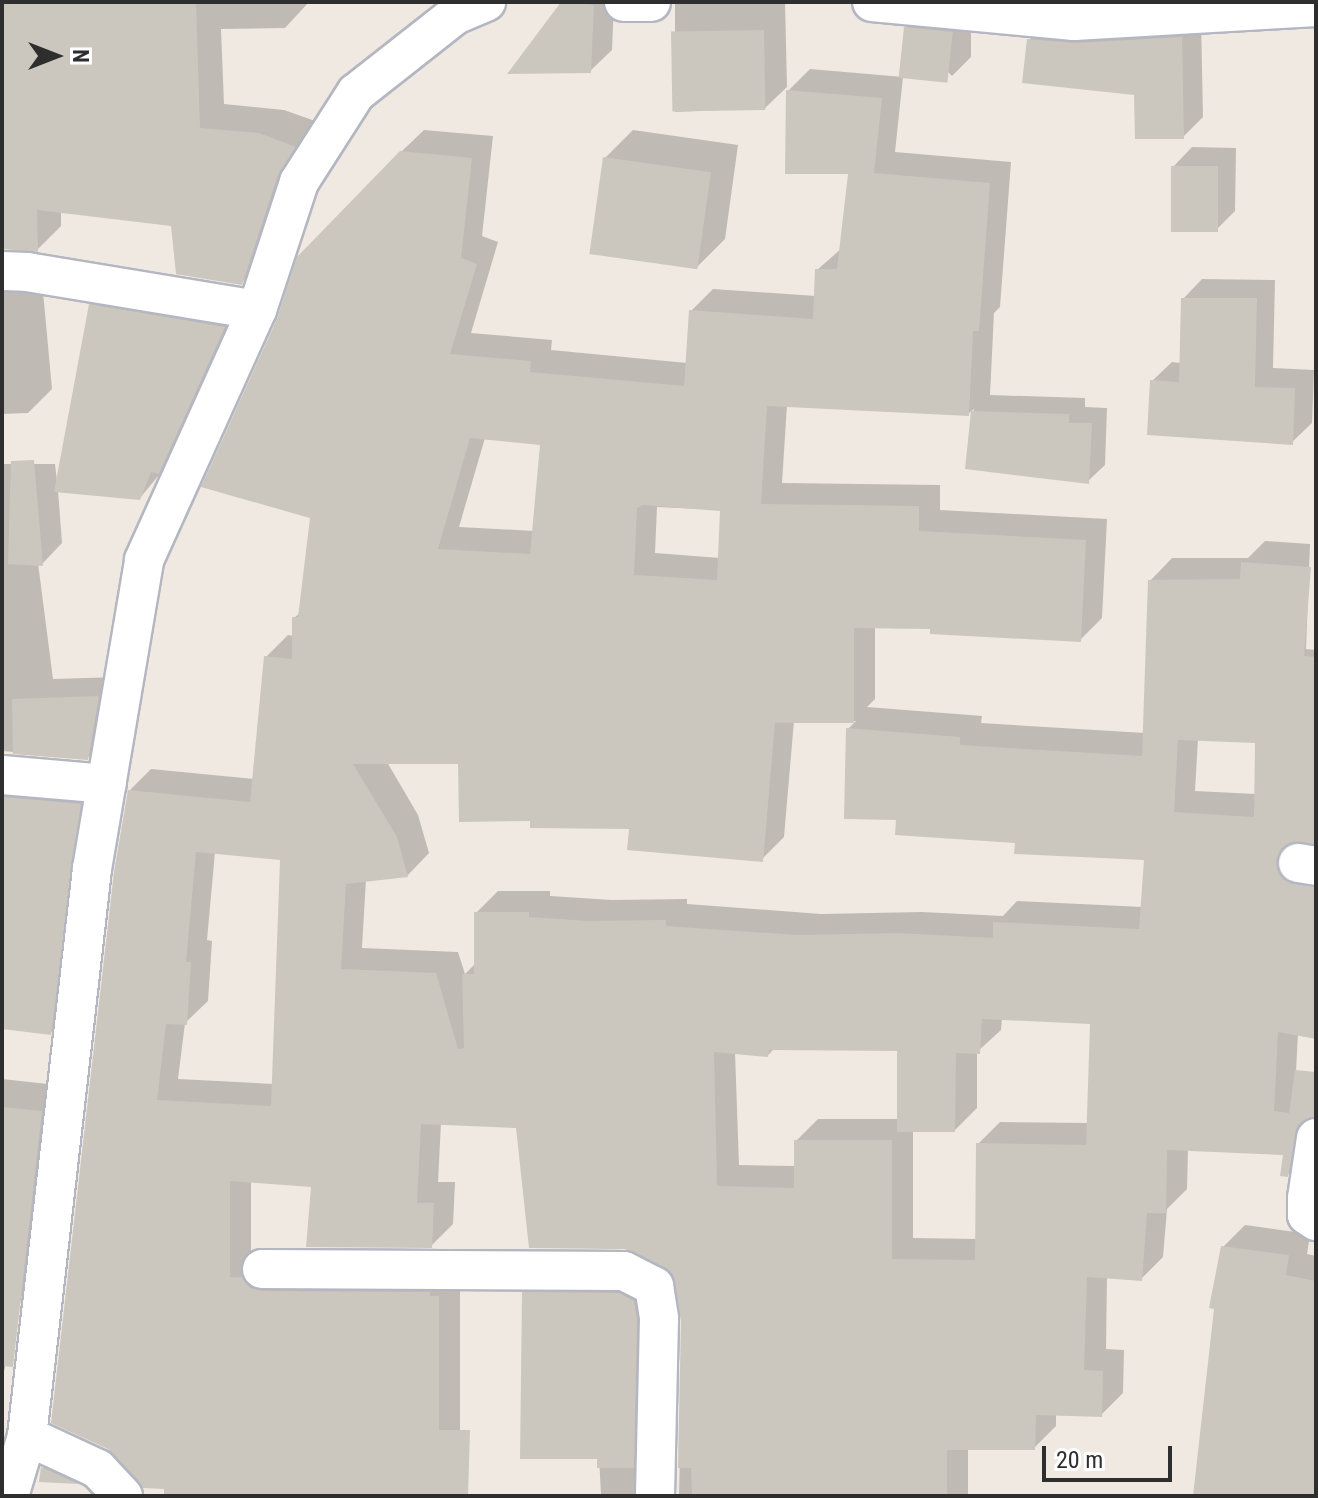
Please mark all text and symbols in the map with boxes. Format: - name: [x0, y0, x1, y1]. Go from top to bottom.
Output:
- north arrow: [16, 16, 96, 96]
- text: N: [68, 49, 93, 63]
- scale bar: [1046, 1430, 1176, 1480]
- text: 20 m: [1056, 1446, 1103, 1474]

